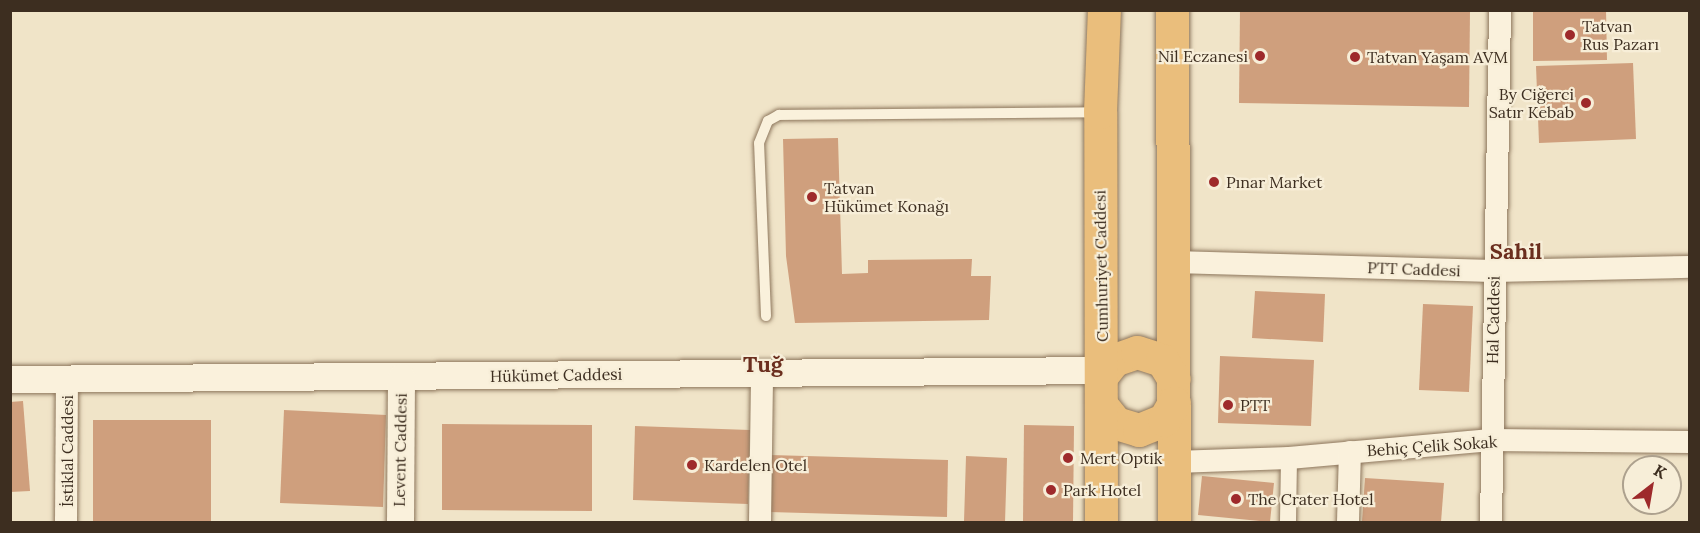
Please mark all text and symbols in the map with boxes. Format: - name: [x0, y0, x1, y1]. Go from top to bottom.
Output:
- place label: Tatvan Rus Pazarı: [1582, 16, 1659, 54]
- marker: Tatvan Rus Pazarı: [1563, 28, 1577, 42]
- place label: Nil Eczanesi: [1158, 46, 1248, 66]
- place label: Tatvan Yaşam AVM: [1367, 47, 1508, 67]
- marker: Nil Eczanesi: [1253, 49, 1267, 63]
- marker: Tatvan Yaşam AVM: [1348, 50, 1362, 64]
- place label: By Ciğerci Satır Kebab: [1489, 84, 1574, 122]
- marker: By Ciğerci Satır Kebab: [1579, 96, 1593, 110]
- place label: Pınar Market: [1226, 172, 1322, 192]
- marker: Pınar Market: [1207, 175, 1221, 189]
- place label: Tatvan Hükümet Konağı: [824, 178, 949, 216]
- marker: Tatvan Hükümet Konağı: [805, 190, 819, 204]
- street label: Cumhuriyet Caddesi: [1090, 190, 1112, 342]
- district label: Sahil: [1490, 239, 1542, 265]
- street label: PTT Caddesi: [1367, 258, 1461, 280]
- street label: Hal Caddesi: [1483, 276, 1503, 364]
- district label: Tuğ: [743, 352, 783, 378]
- street label: Hükümet Caddesi: [490, 364, 622, 386]
- street label: Levent Caddesi: [389, 393, 411, 507]
- street label: İstiklal Caddesi: [57, 395, 77, 507]
- place label: PTT: [1240, 395, 1270, 415]
- marker: PTT: [1221, 398, 1235, 412]
- street label: Behiç Çelik Sokak: [1366, 432, 1498, 460]
- place label: Mert Optik: [1080, 448, 1162, 468]
- marker: Mert Optik: [1061, 451, 1075, 465]
- place label: Kardelen Otel: [704, 455, 807, 475]
- north arrow: [1622, 455, 1682, 515]
- marker: Kardelen Otel: [685, 458, 699, 472]
- text: K: [1650, 460, 1670, 483]
- place label: Park Hotel: [1063, 480, 1141, 500]
- marker: Park Hotel: [1044, 483, 1058, 497]
- place label: The Crater Hotel: [1248, 489, 1374, 509]
- marker: The Crater Hotel: [1229, 492, 1243, 506]

